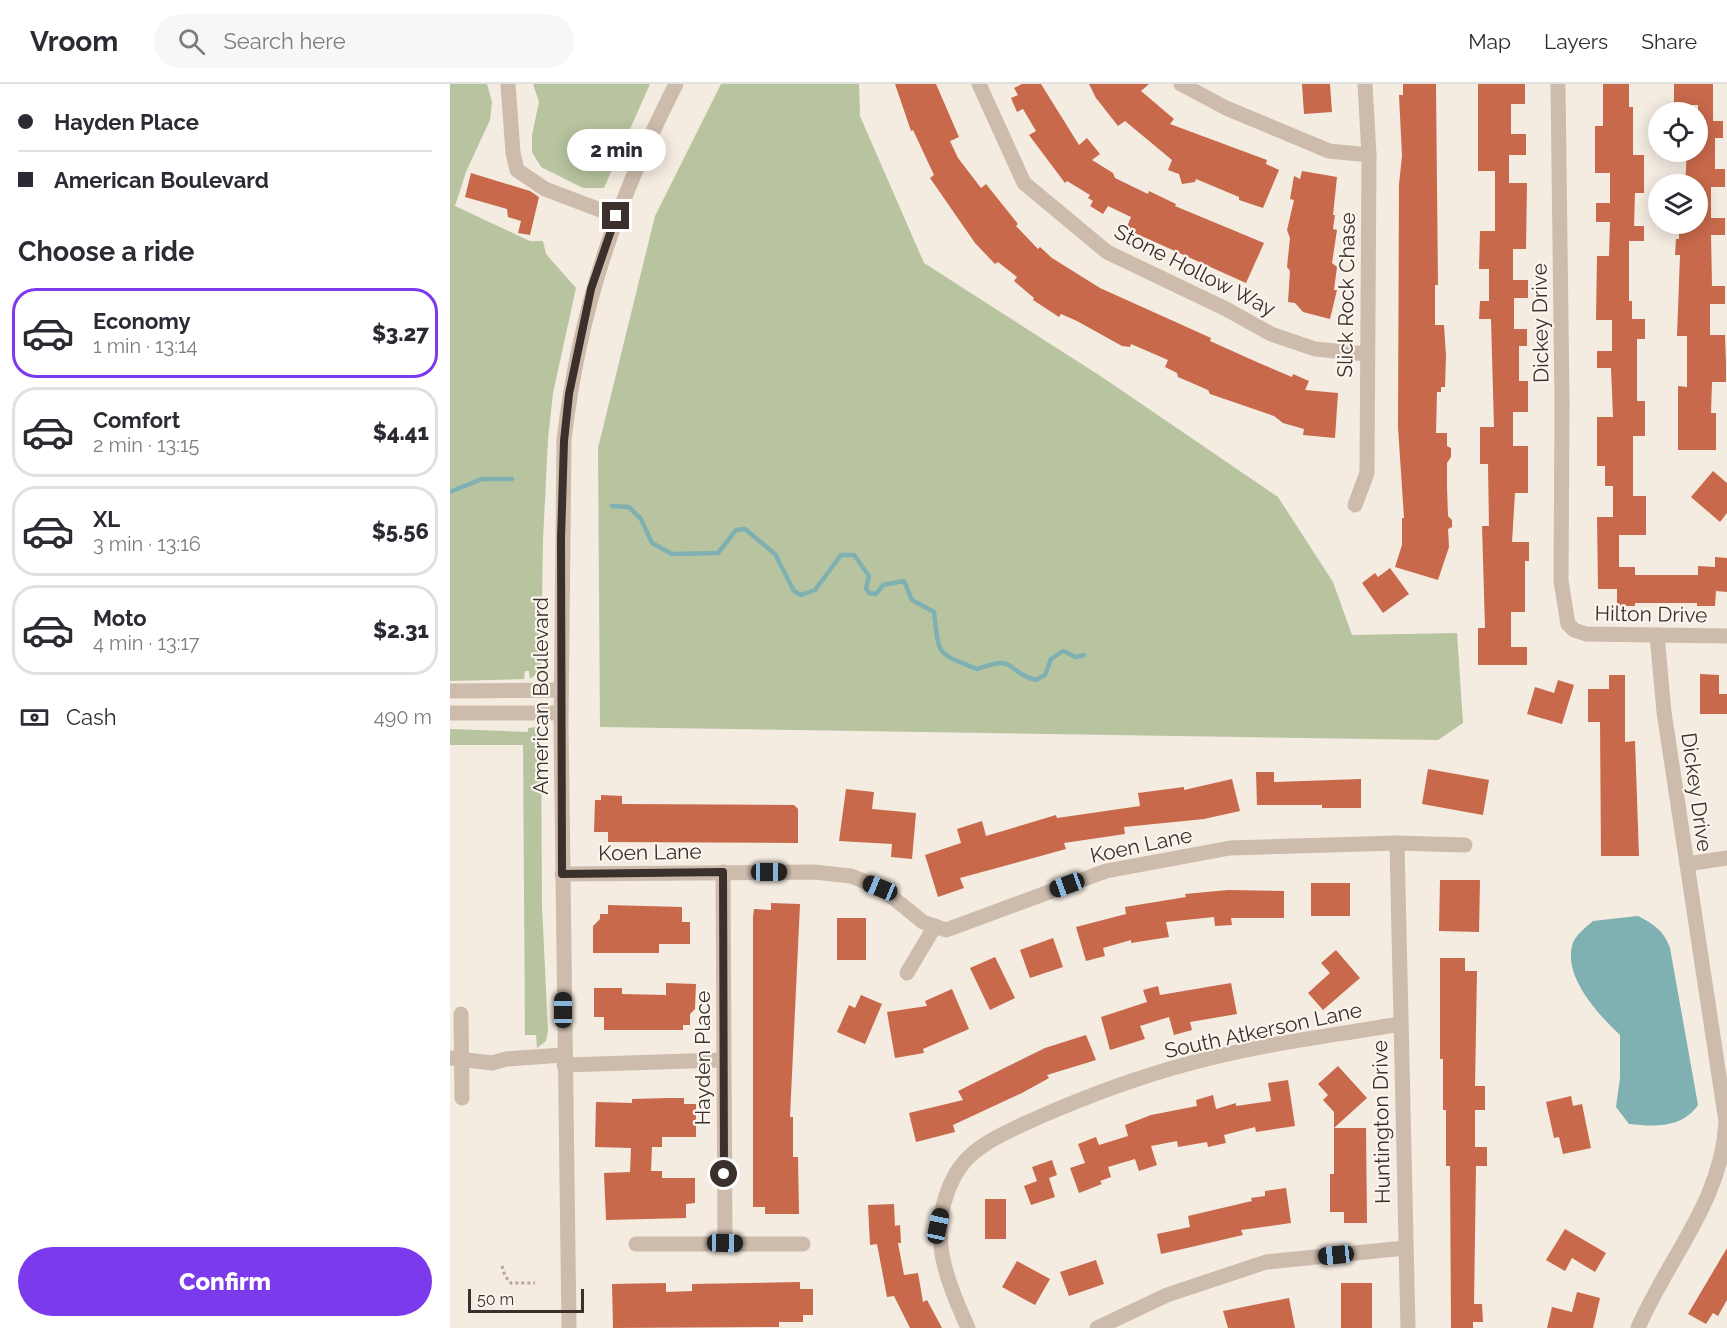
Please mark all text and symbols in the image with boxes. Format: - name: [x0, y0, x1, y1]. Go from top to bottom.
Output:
- search box: [154, 14, 574, 68]
- text: Vroom: [30, 25, 118, 58]
- icon: search: [175, 25, 208, 58]
- text: Search here: [223, 28, 346, 54]
- text: Map: [1468, 29, 1511, 54]
- text: Layers: [1544, 29, 1608, 54]
- text: Share: [1641, 29, 1697, 54]
- map controls: [1648, 102, 1708, 234]
- button: locate: [1648, 102, 1708, 162]
- text: Hayden Place: [54, 109, 199, 135]
- callout: 2 min: [566, 129, 666, 171]
- text: 2 min: [590, 138, 643, 162]
- text: American Boulevard: [54, 167, 269, 193]
- button: layers: [1648, 174, 1708, 234]
- route end: [602, 202, 629, 229]
- street label: Slick Rock Chase: [1332, 212, 1360, 378]
- street label: Stone Hollow Way: [1110, 219, 1280, 321]
- text: Choose a ride: [18, 236, 194, 267]
- street label: Dickey Drive: [1526, 263, 1554, 383]
- icon: car: [21, 306, 75, 360]
- text: Economy: [93, 308, 191, 334]
- text: $3.27: [372, 320, 429, 346]
- text: 1 min · 13:14: [93, 334, 198, 358]
- icon: car: [21, 405, 75, 459]
- text: Comfort: [93, 407, 180, 433]
- text: $4.41: [373, 419, 429, 445]
- text: 2 min · 13:15: [93, 433, 199, 457]
- icon: car: [21, 504, 75, 558]
- text: XL: [93, 506, 120, 532]
- text: $5.56: [372, 518, 429, 544]
- text: 3 min · 13:16: [93, 532, 201, 556]
- street label: American Boulevard: [528, 597, 553, 795]
- street label: Hilton Drive: [1594, 601, 1708, 627]
- icon: car: [21, 603, 75, 657]
- text: Moto: [93, 605, 147, 631]
- text: $2.31: [373, 617, 429, 643]
- text: 4 min · 13:17: [93, 631, 200, 655]
- icon: cash: [18, 701, 51, 734]
- text: Cash: [66, 704, 117, 730]
- text: 490 m: [374, 705, 432, 729]
- street label: Dickey Drive: [1676, 731, 1718, 853]
- street label: Koen Lane: [1088, 822, 1194, 868]
- street label: Koen Lane: [598, 839, 702, 865]
- car: [751, 863, 787, 881]
- car: [1047, 870, 1087, 900]
- car: [860, 873, 900, 903]
- street label: Hayden Place: [690, 991, 715, 1125]
- car: [554, 992, 572, 1028]
- street label: South Atkerson Lane: [1162, 997, 1364, 1063]
- street label: Huntington Drive: [1367, 1040, 1395, 1204]
- route start: [710, 1160, 737, 1187]
- car: [925, 1207, 951, 1245]
- car: [707, 1234, 743, 1252]
- car: [1317, 1244, 1355, 1266]
- button: Confirm: [18, 1247, 432, 1316]
- scale bar: [468, 1286, 584, 1314]
- text: 50 m: [477, 1290, 514, 1309]

